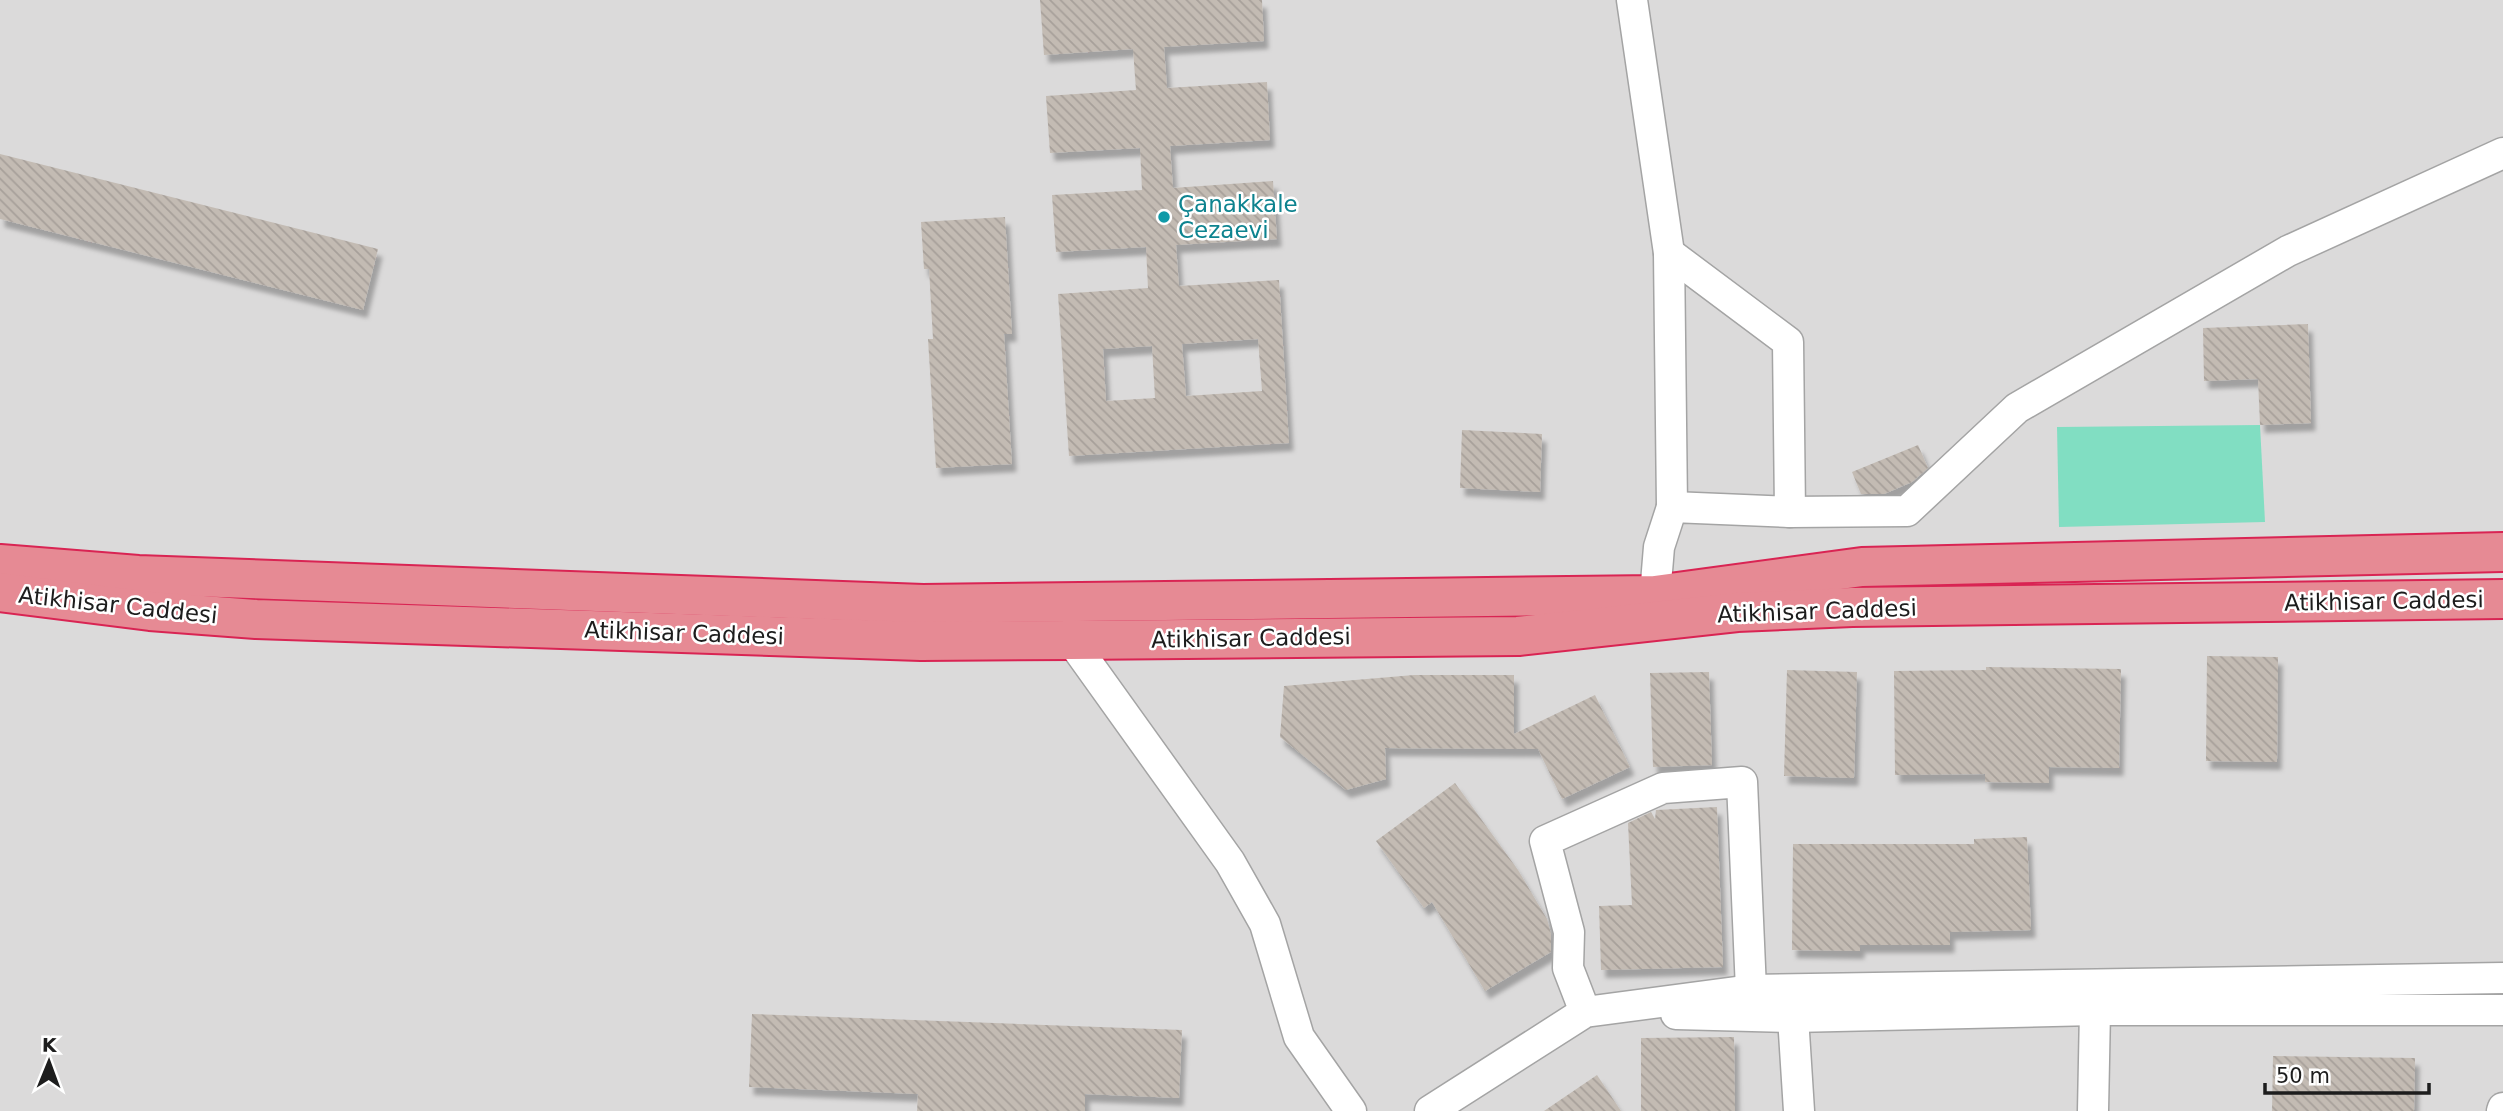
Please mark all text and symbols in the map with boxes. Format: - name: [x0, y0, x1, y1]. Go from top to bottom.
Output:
- place label: Çanakkale Cezaevi: [1178, 191, 1298, 243]
- marker: Çanakkale Cezaevi: [1156, 209, 1172, 225]
- street label: Atikhisar Caddesi: [17, 582, 219, 628]
- street label: Atikhisar Caddesi: [2284, 586, 2484, 616]
- street label: Atikhisar Caddesi: [1717, 595, 1917, 627]
- street label: Atikhisar Caddesi: [584, 617, 784, 649]
- street label: Atikhisar Caddesi: [1151, 623, 1351, 653]
- north arrow: [14, 1027, 84, 1097]
- text: K: [42, 1034, 58, 1056]
- scale bar: [2265, 1052, 2430, 1096]
- text: 50 m: [2276, 1064, 2330, 1088]

